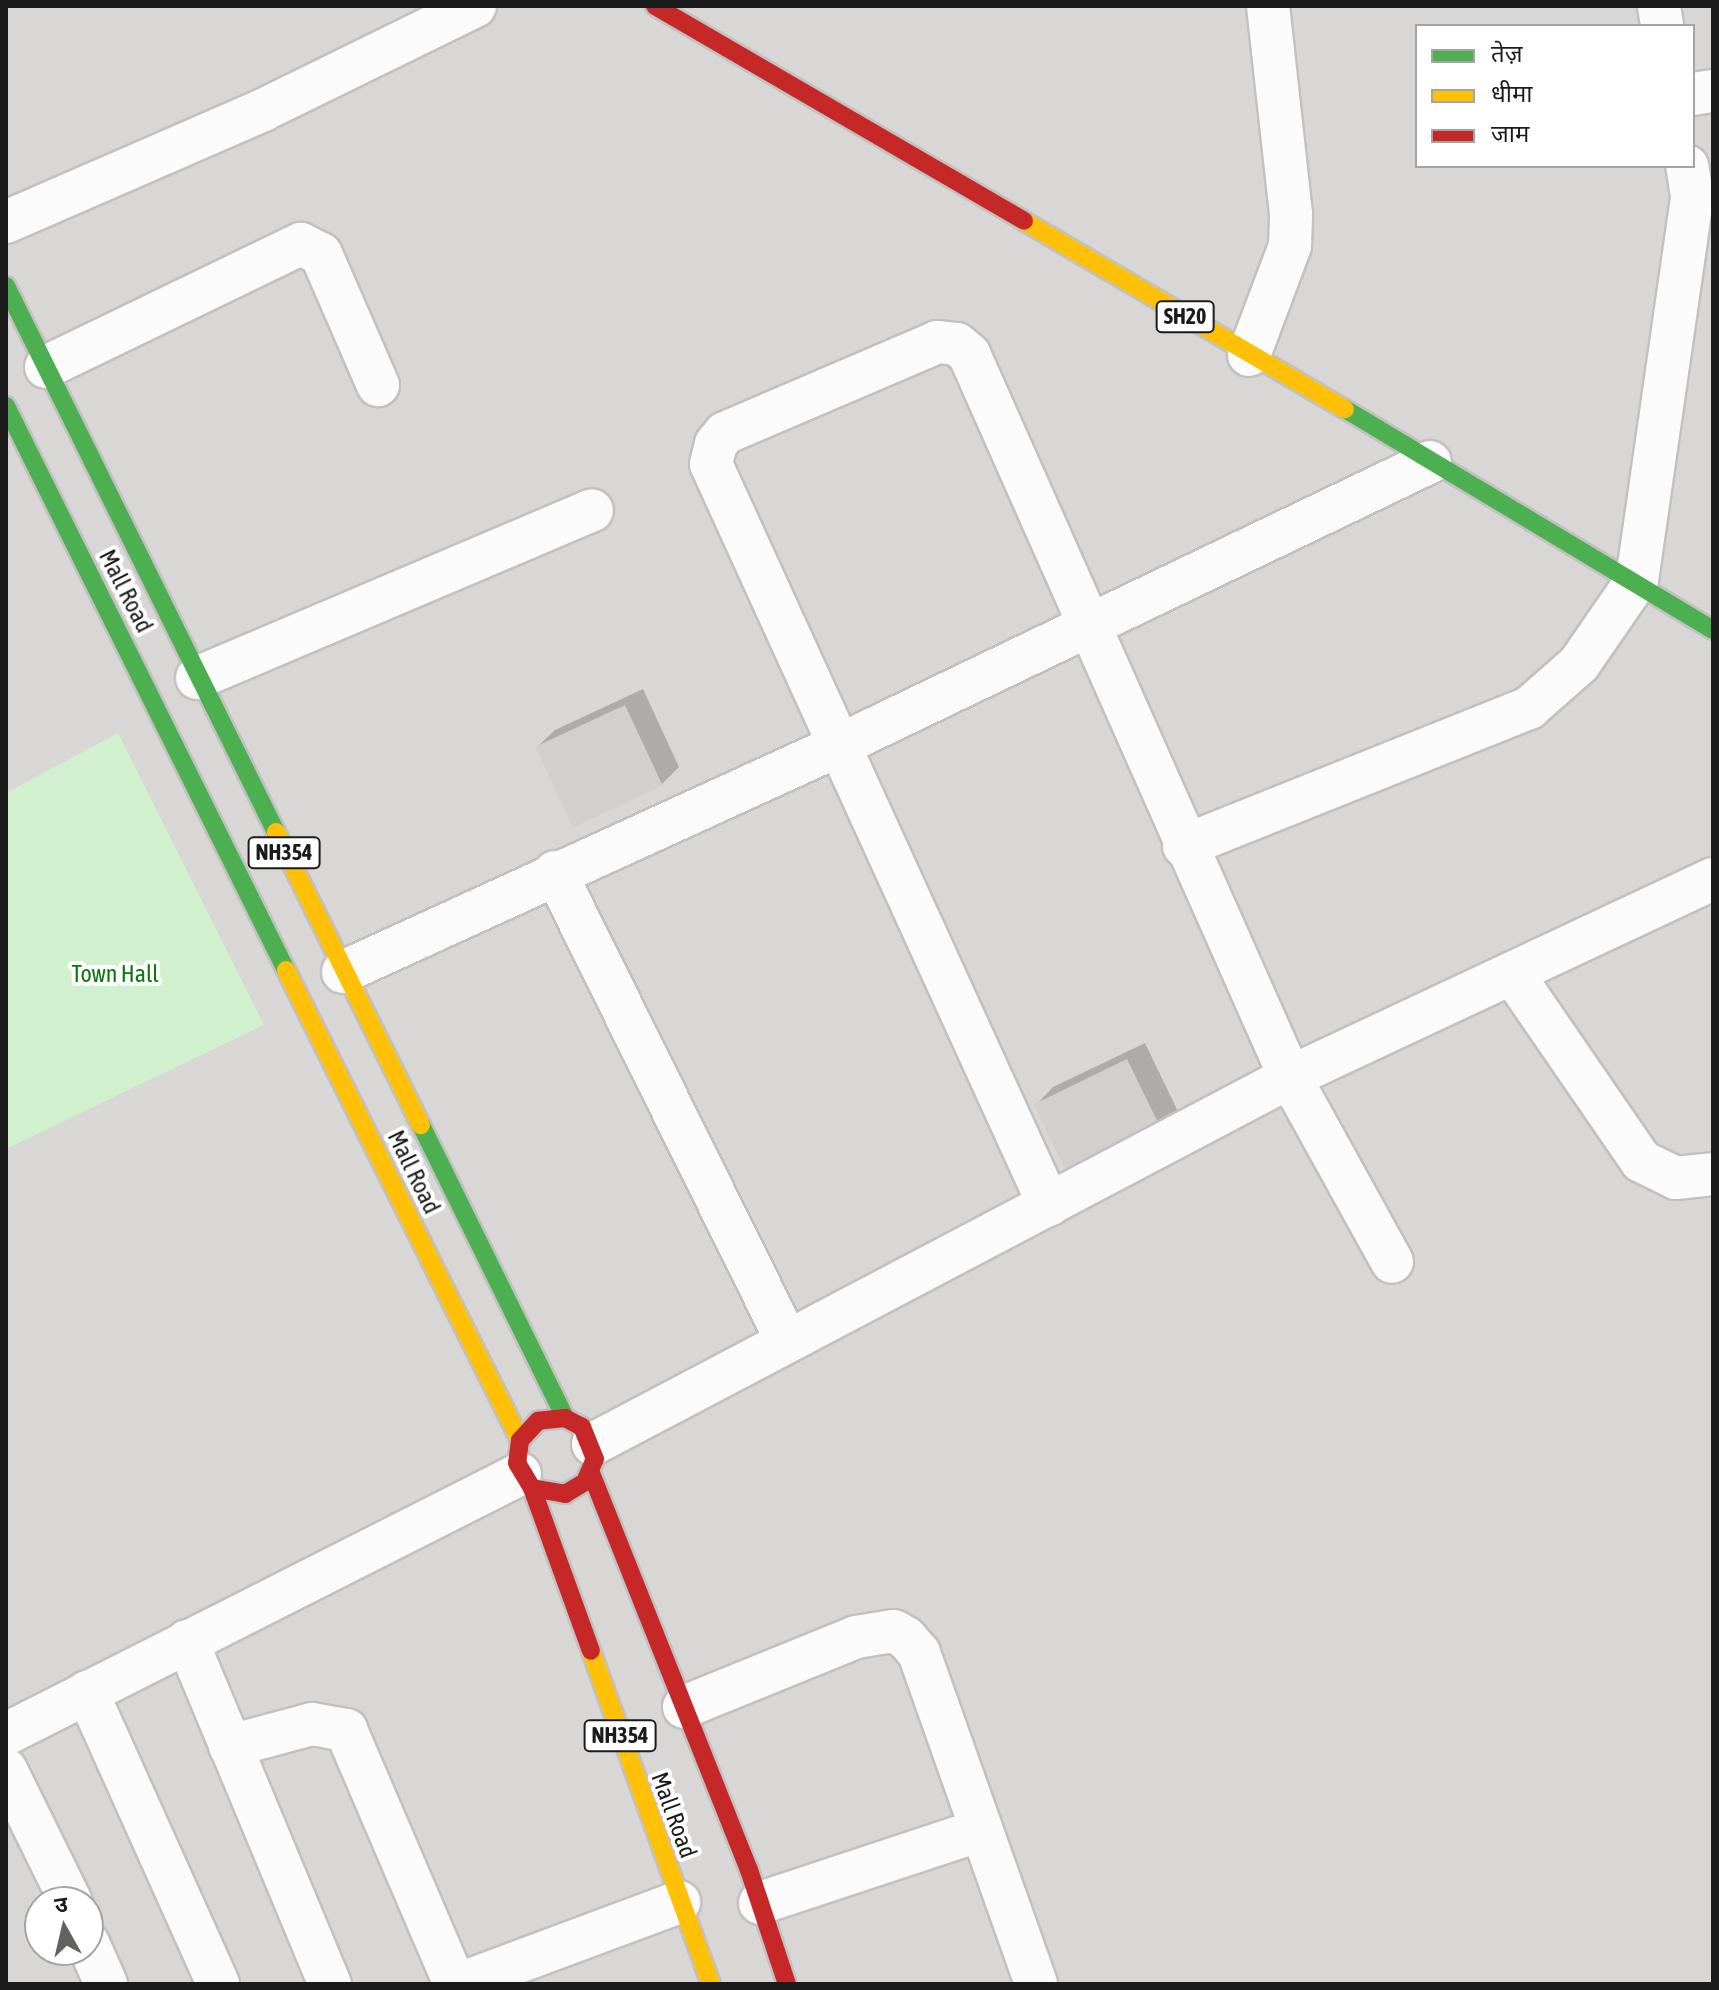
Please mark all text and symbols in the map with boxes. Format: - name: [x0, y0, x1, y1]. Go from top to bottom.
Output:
- legend: [1415, 24, 1695, 168]
- text: तेज़: [1491, 40, 1523, 67]
- text: धीमा: [1491, 80, 1533, 107]
- text: जाम: [1491, 120, 1529, 147]
- road number: SH20: [1155, 299, 1215, 335]
- street label: Mall Road: [93, 545, 159, 637]
- road number: NH354: [246, 835, 322, 871]
- park label: Town Hall: [71, 960, 159, 988]
- street label: Mall Road: [382, 1126, 446, 1218]
- road number: NH354: [582, 1718, 658, 1754]
- street label: Mall Road: [645, 1768, 703, 1862]
- north arrow: [24, 1886, 104, 1966]
- text: उ: [53, 1890, 69, 1918]

